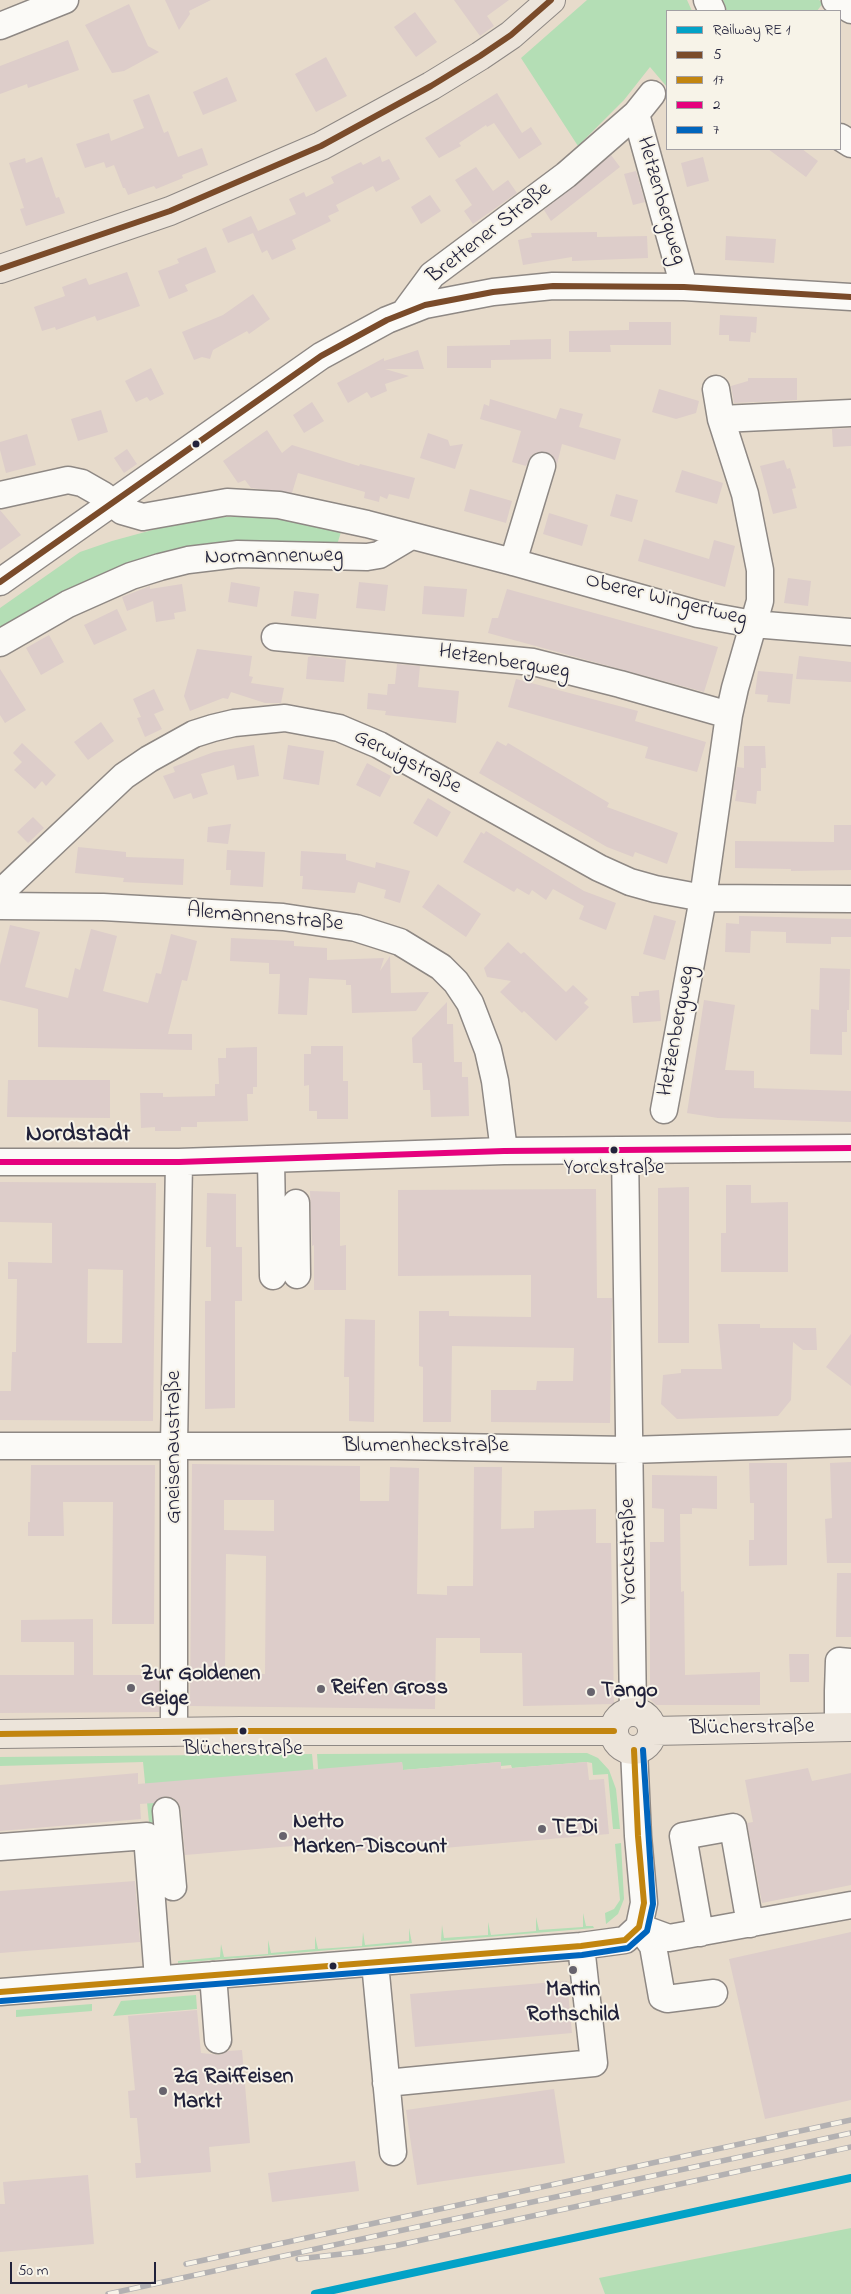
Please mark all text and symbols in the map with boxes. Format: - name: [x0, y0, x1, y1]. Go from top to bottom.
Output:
- legend: [666, 10, 841, 150]
- text: Railway RE 1: [713, 19, 791, 41]
- text: 5: [713, 44, 722, 66]
- text: 17: [713, 69, 724, 91]
- text: 2: [713, 94, 720, 116]
- text: 7: [713, 119, 719, 141]
- street label: Hetzenbergweg: [629, 134, 691, 268]
- street label: Brettener Straße: [422, 177, 558, 291]
- unlabelled marker: [191, 439, 201, 449]
- street label: Normannenweg: [204, 544, 344, 572]
- street label: Oberer Wingertweg: [582, 568, 750, 634]
- street label: Hetzenbergweg: [437, 640, 571, 686]
- street label: Gerwigstraße: [349, 725, 465, 801]
- street label: Alemannenstraße: [186, 899, 344, 939]
- street label: Hetzenbergweg: [654, 964, 702, 1098]
- district label: Nordstadt: [26, 1122, 130, 1150]
- marker: Yorckstraße: [609, 1145, 619, 1155]
- place label: Yorckstraße: [564, 1157, 664, 1183]
- street label: Gneisenaustraße: [162, 1370, 188, 1524]
- street label: Blumenheckstraße: [343, 1434, 509, 1460]
- street label: Yorckstraße: [616, 1498, 644, 1604]
- place label: Zur Goldenen Geige: [141, 1662, 260, 1714]
- place label: Reifen Gross: [331, 1676, 448, 1702]
- place label: Tango: [601, 1679, 658, 1705]
- marker: Zur Goldenen Geige: [125, 1682, 137, 1694]
- marker: Reifen Gross: [315, 1683, 327, 1695]
- marker: Tango: [585, 1686, 597, 1698]
- street label: Blücherstraße: [689, 1715, 815, 1743]
- marker: Blücherstraße: [238, 1726, 248, 1736]
- place label: Blücherstraße: [183, 1738, 303, 1764]
- place label: Netto Marken-Discount: [293, 1810, 447, 1862]
- place label: TEDi: [552, 1816, 598, 1842]
- marker: TEDi: [536, 1823, 548, 1835]
- marker: Netto Marken-Discount: [277, 1830, 289, 1842]
- unlabelled marker: [328, 1961, 338, 1971]
- marker: Martin Rothschild: [567, 1964, 579, 1976]
- place label: Martin Rothschild: [527, 1978, 619, 2030]
- place label: ZG Raiffeisen Markt: [173, 2065, 293, 2116]
- marker: ZG Raiffeisen Markt: [157, 2085, 169, 2097]
- scale bar: [12, 2252, 159, 2284]
- text: 50 m: [18, 2260, 48, 2282]

